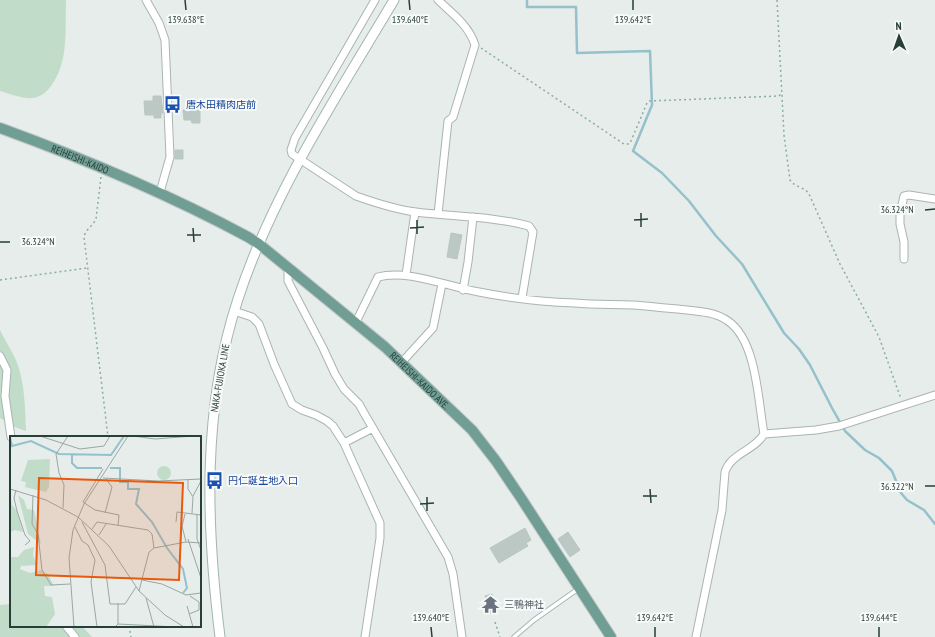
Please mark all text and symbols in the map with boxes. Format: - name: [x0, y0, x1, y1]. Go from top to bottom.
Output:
- text: 139.638°E: [168, 13, 204, 26]
- text: 139.640°E: [392, 13, 428, 26]
- text: 139.642°E: [615, 13, 651, 26]
- north arrow: [879, 16, 919, 56]
- text: N: [895, 19, 902, 33]
- bus stop icon: 唐木田精肉店前: [163, 94, 183, 114]
- place label: 唐木田精肉店前: [186, 98, 256, 111]
- street label: REIHEISHI-KAIDO: [50, 142, 111, 177]
- text: 36.324°N: [880, 203, 914, 216]
- text: 36.324°N: [21, 235, 55, 248]
- street label: NAKA-FUJIOKA LINE: [208, 343, 232, 413]
- street label: REIHEISHI-KAIDO AVE.: [387, 349, 453, 412]
- inset map: [10, 436, 201, 627]
- bus stop icon: 円仁誕生地入口: [205, 470, 225, 490]
- place label: 円仁誕生地入口: [228, 474, 298, 487]
- text: 36.322°N: [880, 480, 914, 493]
- temple icon: 三鴨神社: [481, 594, 501, 614]
- place label: 三鴨神社: [504, 598, 544, 611]
- text: 139.640°E: [413, 611, 449, 624]
- text: 139.642°E: [637, 611, 673, 624]
- text: 139.644°E: [861, 611, 897, 624]

